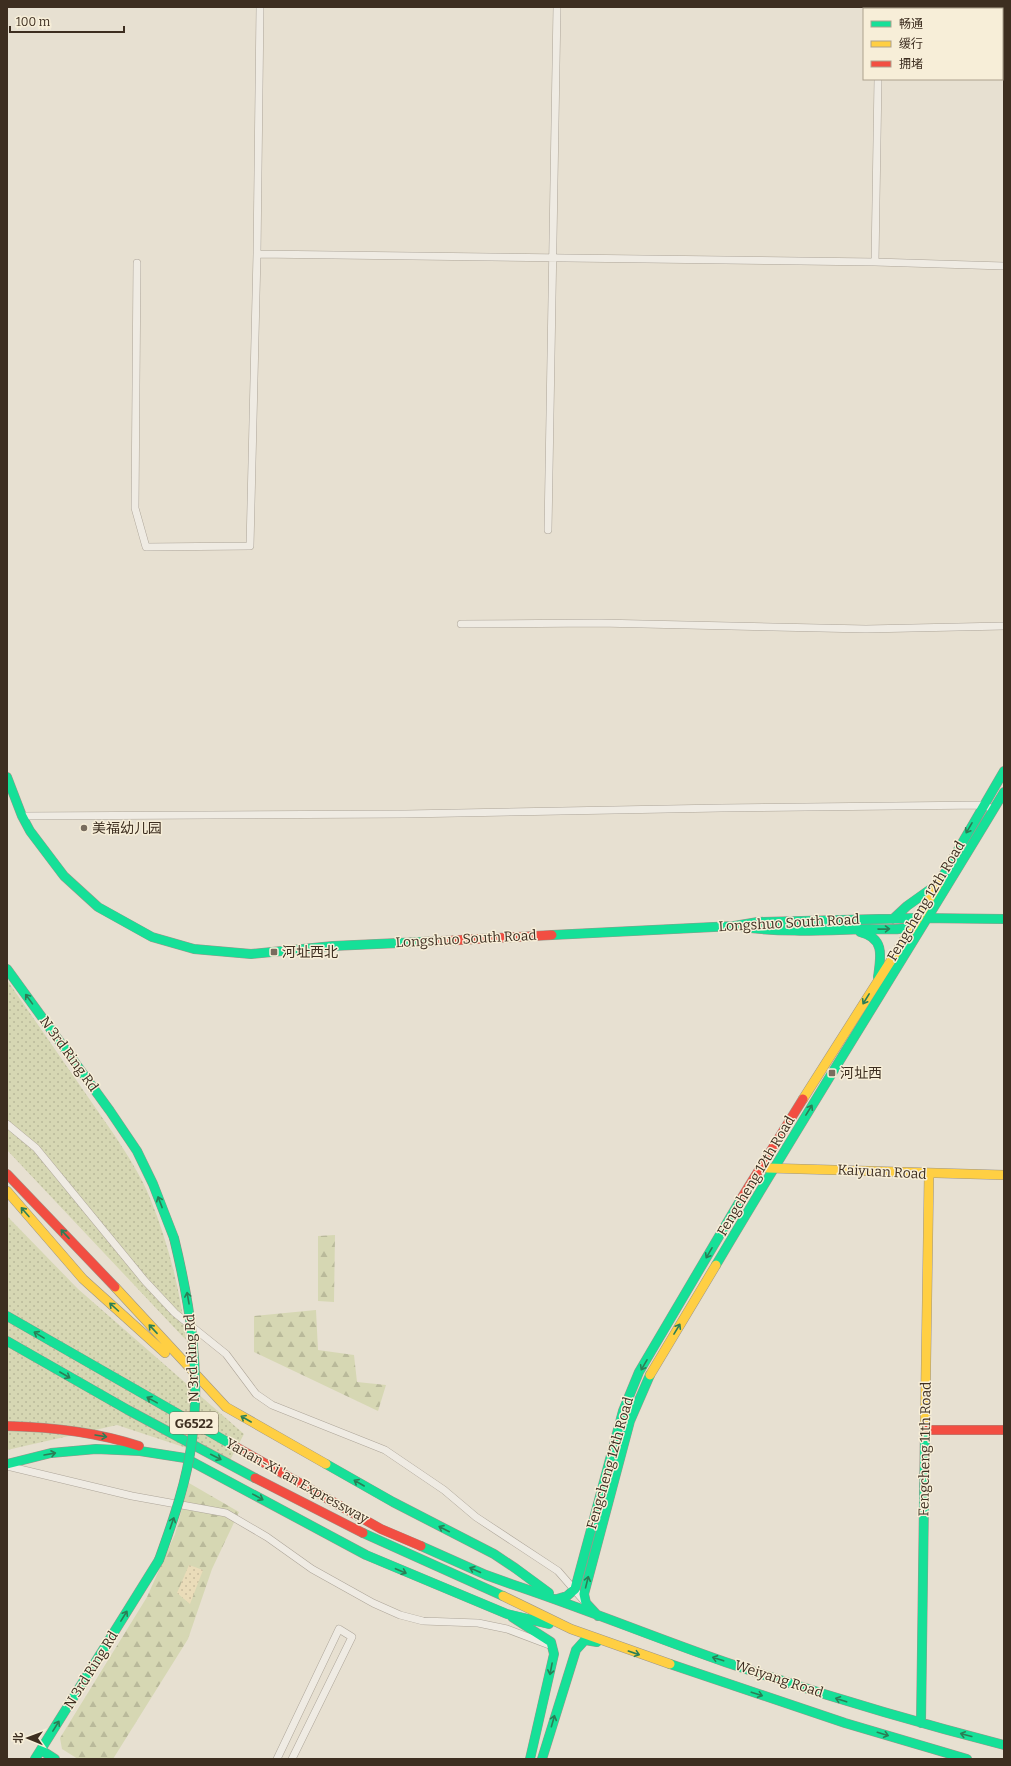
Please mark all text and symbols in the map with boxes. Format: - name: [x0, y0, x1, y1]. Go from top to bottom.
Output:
- scale bar: [10, 8, 124, 34]
- legend: [863, 8, 1003, 80]
- text: 100 m: [16, 15, 51, 29]
- text: 畅通: [899, 17, 923, 31]
- text: 缓行: [899, 37, 923, 51]
- text: 拥堵: [899, 57, 923, 71]
- place label: 美福幼儿园: [92, 820, 162, 837]
- one-way arrow: [965, 822, 973, 834]
- marker: 美福幼儿园: [79, 823, 89, 833]
- street label: Fengcheng 12th Road: [883, 838, 969, 964]
- street label: Longshuo South Road: [718, 911, 860, 935]
- one-way arrow: [877, 925, 890, 933]
- street label: Longshuo South Road: [395, 927, 537, 951]
- place label: 河址西北: [282, 944, 338, 961]
- marker: 河址西北: [269, 947, 279, 957]
- one-way arrow: [862, 993, 870, 1004]
- one-way arrow: [25, 994, 33, 1005]
- street label: N 3rd Ring Rd: [36, 1013, 102, 1095]
- place label: 河址西: [840, 1065, 882, 1082]
- marker: 河址西: [827, 1068, 837, 1078]
- one-way arrow: [805, 1105, 813, 1116]
- street label: Fengcheng 12th Road: [713, 1113, 799, 1239]
- street label: Kaiyuan Road: [837, 1161, 927, 1183]
- one-way arrow: [156, 1196, 164, 1208]
- one-way arrow: [20, 1207, 30, 1217]
- one-way arrow: [60, 1228, 69, 1239]
- one-way arrow: [705, 1247, 713, 1259]
- one-way arrow: [184, 1292, 192, 1305]
- one-way arrow: [109, 1302, 119, 1311]
- street label: N 3rd Ring Rd: [181, 1313, 203, 1403]
- one-way arrow: [674, 1323, 682, 1335]
- one-way arrow: [149, 1324, 158, 1334]
- one-way arrow: [33, 1330, 45, 1338]
- one-way arrow: [639, 1359, 647, 1371]
- one-way arrow: [59, 1371, 71, 1379]
- street label: Fengcheng 11th Road: [915, 1381, 935, 1517]
- one-way arrow: [146, 1395, 158, 1403]
- street label: Fengcheng 12th Road: [583, 1395, 637, 1531]
- road number: G6522: [170, 1412, 218, 1434]
- one-way arrow: [240, 1414, 252, 1422]
- one-way arrow: [94, 1432, 107, 1440]
- street label: Yanan-Xi 'an Expressway: [222, 1435, 372, 1528]
- one-way arrow: [43, 1450, 56, 1458]
- one-way arrow: [209, 1454, 221, 1462]
- one-way arrow: [353, 1478, 365, 1486]
- one-way arrow: [252, 1494, 264, 1501]
- one-way arrow: [169, 1517, 177, 1529]
- one-way arrow: [438, 1524, 450, 1532]
- one-way arrow: [469, 1566, 481, 1573]
- one-way arrow: [395, 1567, 407, 1575]
- one-way arrow: [584, 1576, 591, 1589]
- one-way arrow: [121, 1610, 129, 1622]
- street label: N 3rd Ring Rd: [60, 1628, 122, 1712]
- one-way arrow: [628, 1649, 640, 1657]
- one-way arrow: [712, 1655, 725, 1662]
- street label: Weiyang Road: [733, 1657, 825, 1701]
- one-way arrow: [547, 1663, 555, 1676]
- one-way arrow: [751, 1691, 764, 1698]
- one-way arrow: [835, 1696, 848, 1703]
- one-way arrow: [550, 1715, 557, 1728]
- north arrow: [8, 1718, 48, 1758]
- one-way arrow: [52, 1720, 60, 1732]
- one-way arrow: [876, 1731, 889, 1738]
- one-way arrow: [960, 1731, 973, 1739]
- text: 北: [12, 1732, 25, 1743]

